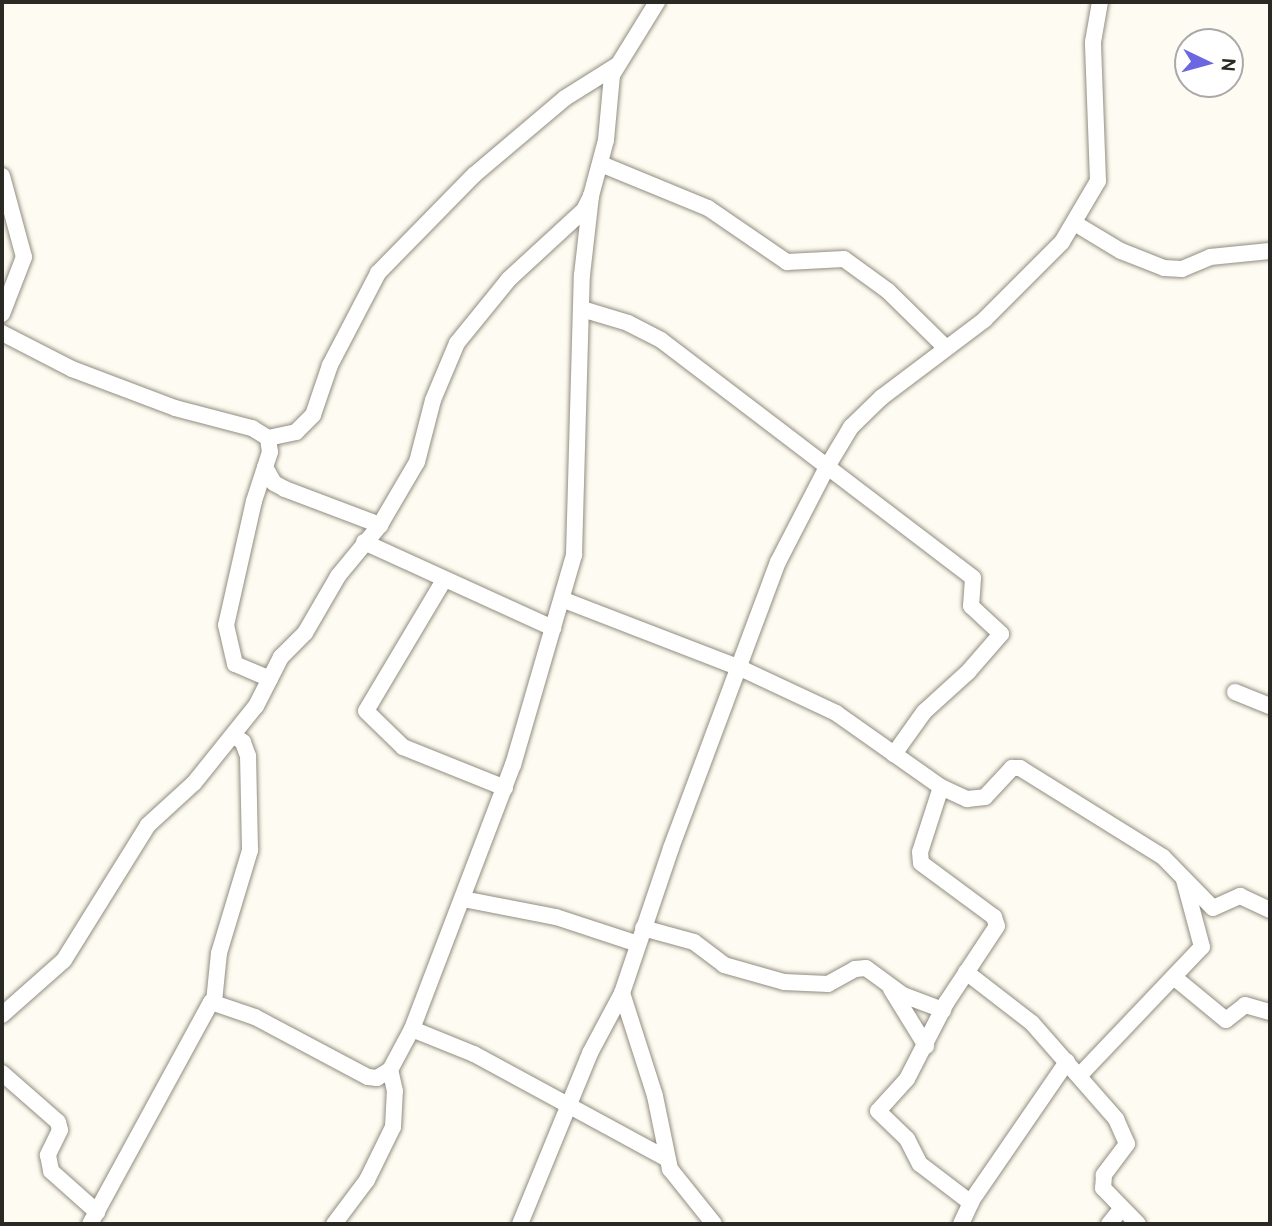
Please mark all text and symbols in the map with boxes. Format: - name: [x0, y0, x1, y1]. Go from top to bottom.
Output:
- north arrow: [1174, 28, 1244, 98]
- text: N: [1216, 57, 1240, 72]

